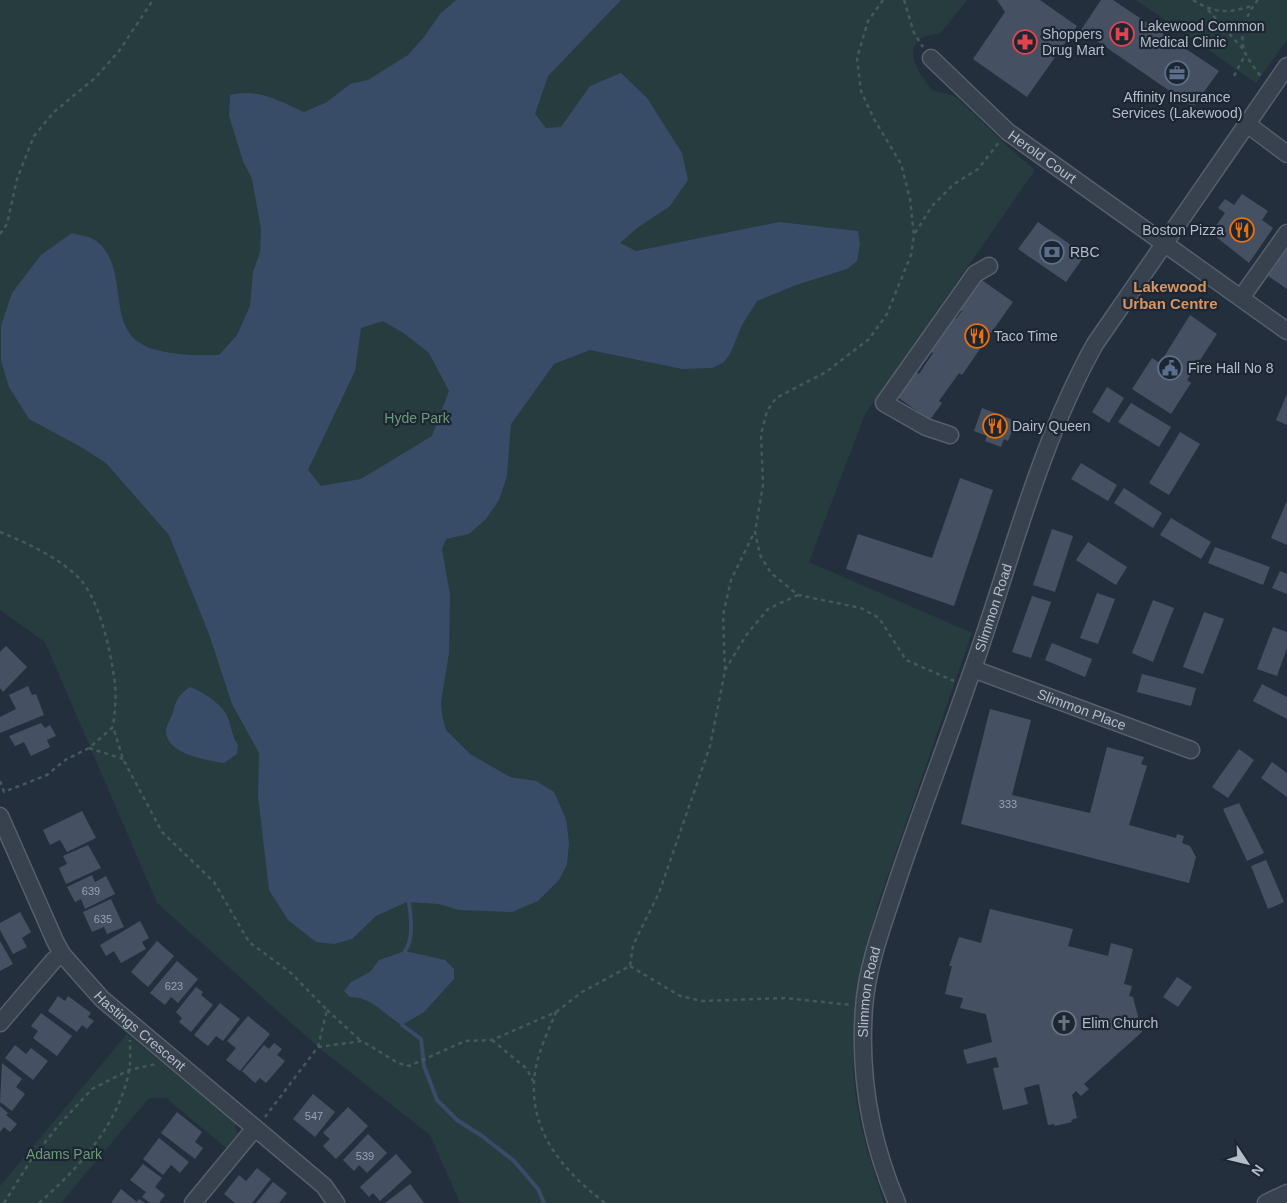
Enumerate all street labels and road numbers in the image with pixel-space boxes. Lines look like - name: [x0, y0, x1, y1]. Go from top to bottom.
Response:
- street label: Herold Court: [1005, 127, 1079, 186]
- street label: Slimmon Road: [971, 561, 1015, 654]
- street label: Slimmon Place: [1035, 686, 1129, 733]
- street label: Slimmon Road: [855, 945, 884, 1038]
- street label: Hastings Crescent: [91, 988, 189, 1074]

